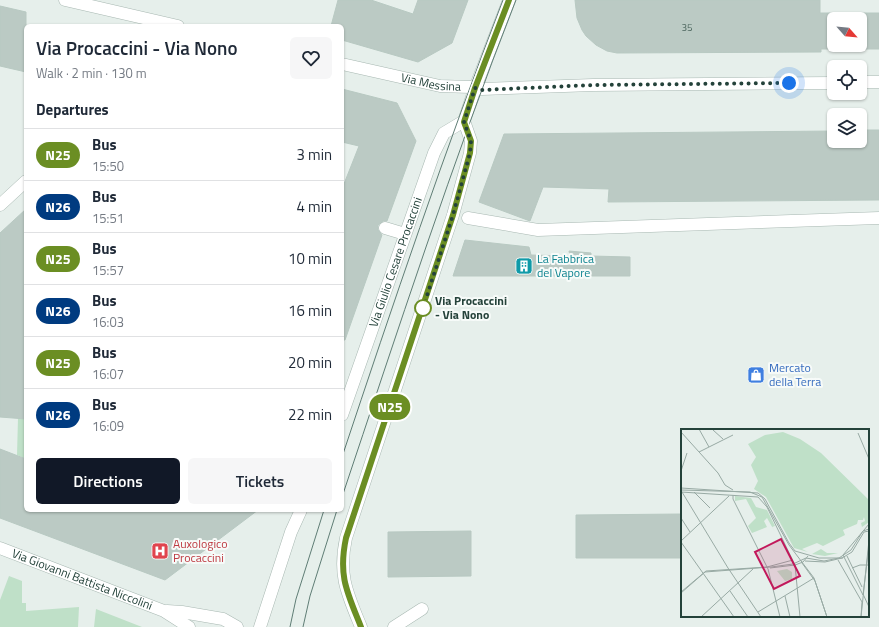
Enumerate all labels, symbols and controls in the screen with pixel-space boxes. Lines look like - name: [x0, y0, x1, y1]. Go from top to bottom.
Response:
- north arrow: [827, 12, 867, 52]
- map controls: [827, 12, 867, 148]
- house number: 35: [681, 20, 693, 35]
- text: Via Procaccini - Via Nono: [36, 33, 238, 62]
- button: heart: [290, 37, 332, 79]
- button: locate: [827, 60, 867, 100]
- text: Walk · 2 min · 130 m: [36, 63, 147, 83]
- street label: Via Messina: [399, 68, 461, 96]
- your location: [779, 73, 799, 93]
- text: Departures: [36, 98, 109, 121]
- button: layers: [827, 108, 867, 148]
- text: Bus: [92, 133, 117, 156]
- text: 3 min: [296, 143, 332, 166]
- text: N25: [45, 144, 71, 165]
- text: 15:50: [92, 156, 124, 176]
- text: Bus: [92, 185, 117, 208]
- street label: Via Giulio Cesare Procaccini: [364, 194, 427, 330]
- text: 4 min: [296, 195, 332, 218]
- text: N26: [45, 196, 71, 217]
- text: 15:51: [92, 208, 124, 228]
- text: Bus: [92, 237, 117, 260]
- text: 10 min: [288, 247, 332, 270]
- text: N25: [45, 248, 71, 269]
- place label: La Fabbrica del Vapore: [537, 249, 594, 282]
- building icon: La Fabbrica del Vapore: [514, 256, 534, 276]
- text: 15:57: [92, 260, 124, 280]
- text: Bus: [92, 289, 117, 312]
- place label: Via Procaccini - Via Nono: [435, 291, 507, 324]
- text: 16 min: [288, 299, 332, 322]
- marker: Via Procaccini - Via Nono: [414, 299, 432, 317]
- text: N26: [45, 300, 71, 321]
- text: 16:03: [92, 312, 124, 332]
- text: Bus: [92, 341, 117, 364]
- text: 20 min: [288, 351, 332, 374]
- text: N25: [45, 352, 71, 373]
- place label: Mercato della Terra: [769, 358, 821, 391]
- text: 16:07: [92, 364, 124, 384]
- shop icon: Mercato della Terra: [746, 365, 766, 385]
- text: Bus: [92, 393, 117, 416]
- line badge: N25: [367, 394, 413, 420]
- text: N25: [377, 396, 403, 417]
- text: 22 min: [288, 403, 332, 426]
- text: N26: [45, 404, 71, 425]
- text: 16:09: [92, 416, 124, 436]
- inset map: [681, 429, 869, 617]
- button: Directions: [36, 458, 180, 504]
- button: Tickets: [188, 458, 332, 504]
- place label: Auxologico Procaccini: [173, 534, 228, 567]
- hospital icon: Auxologico Procaccini: [150, 541, 170, 561]
- street label: Via Giovanni Battista Niccolini: [9, 543, 155, 615]

